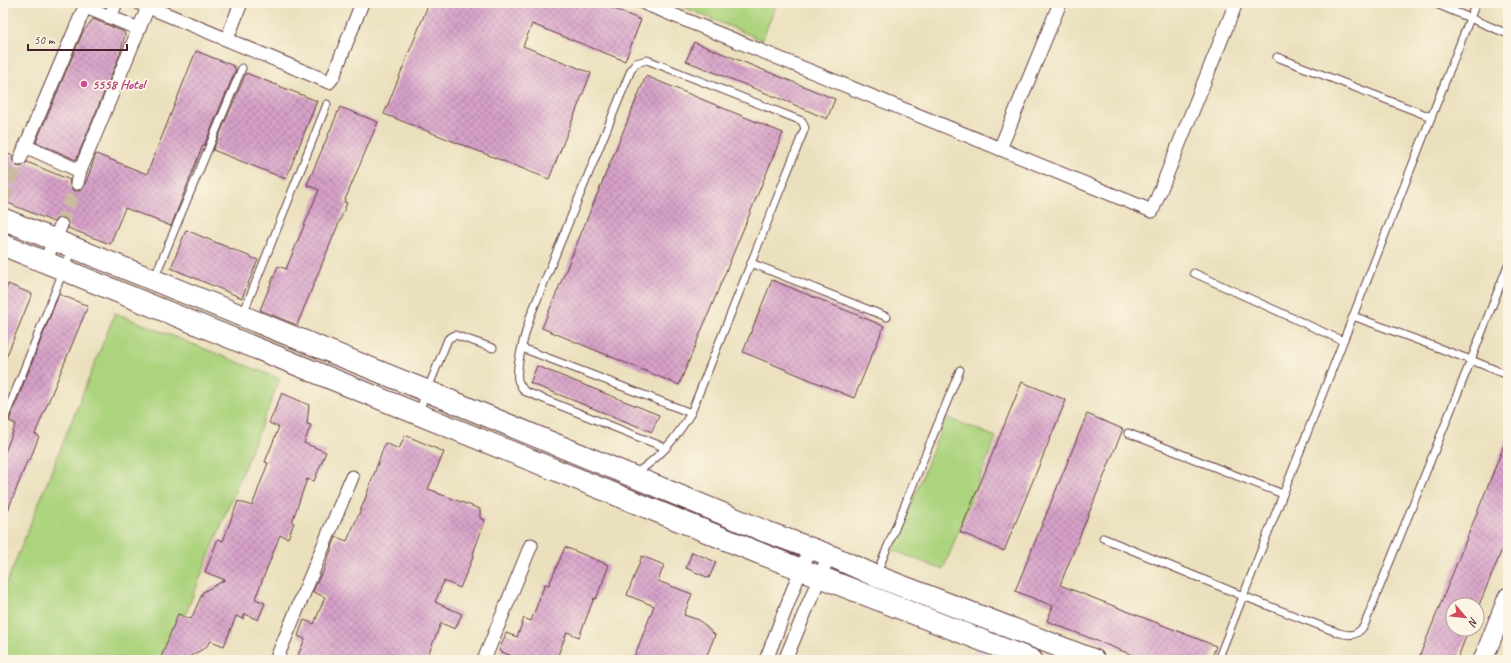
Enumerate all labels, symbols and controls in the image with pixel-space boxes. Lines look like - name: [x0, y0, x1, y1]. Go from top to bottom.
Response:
- scale bar: [28, 26, 127, 52]
- text: 50 m: [34, 32, 56, 48]
- place label: 5558 Hotel: [92, 76, 147, 93]
- marker: 5558 Hotel: [79, 79, 89, 89]
- north arrow: [1445, 597, 1485, 637]
- text: N: [1465, 615, 1482, 630]

